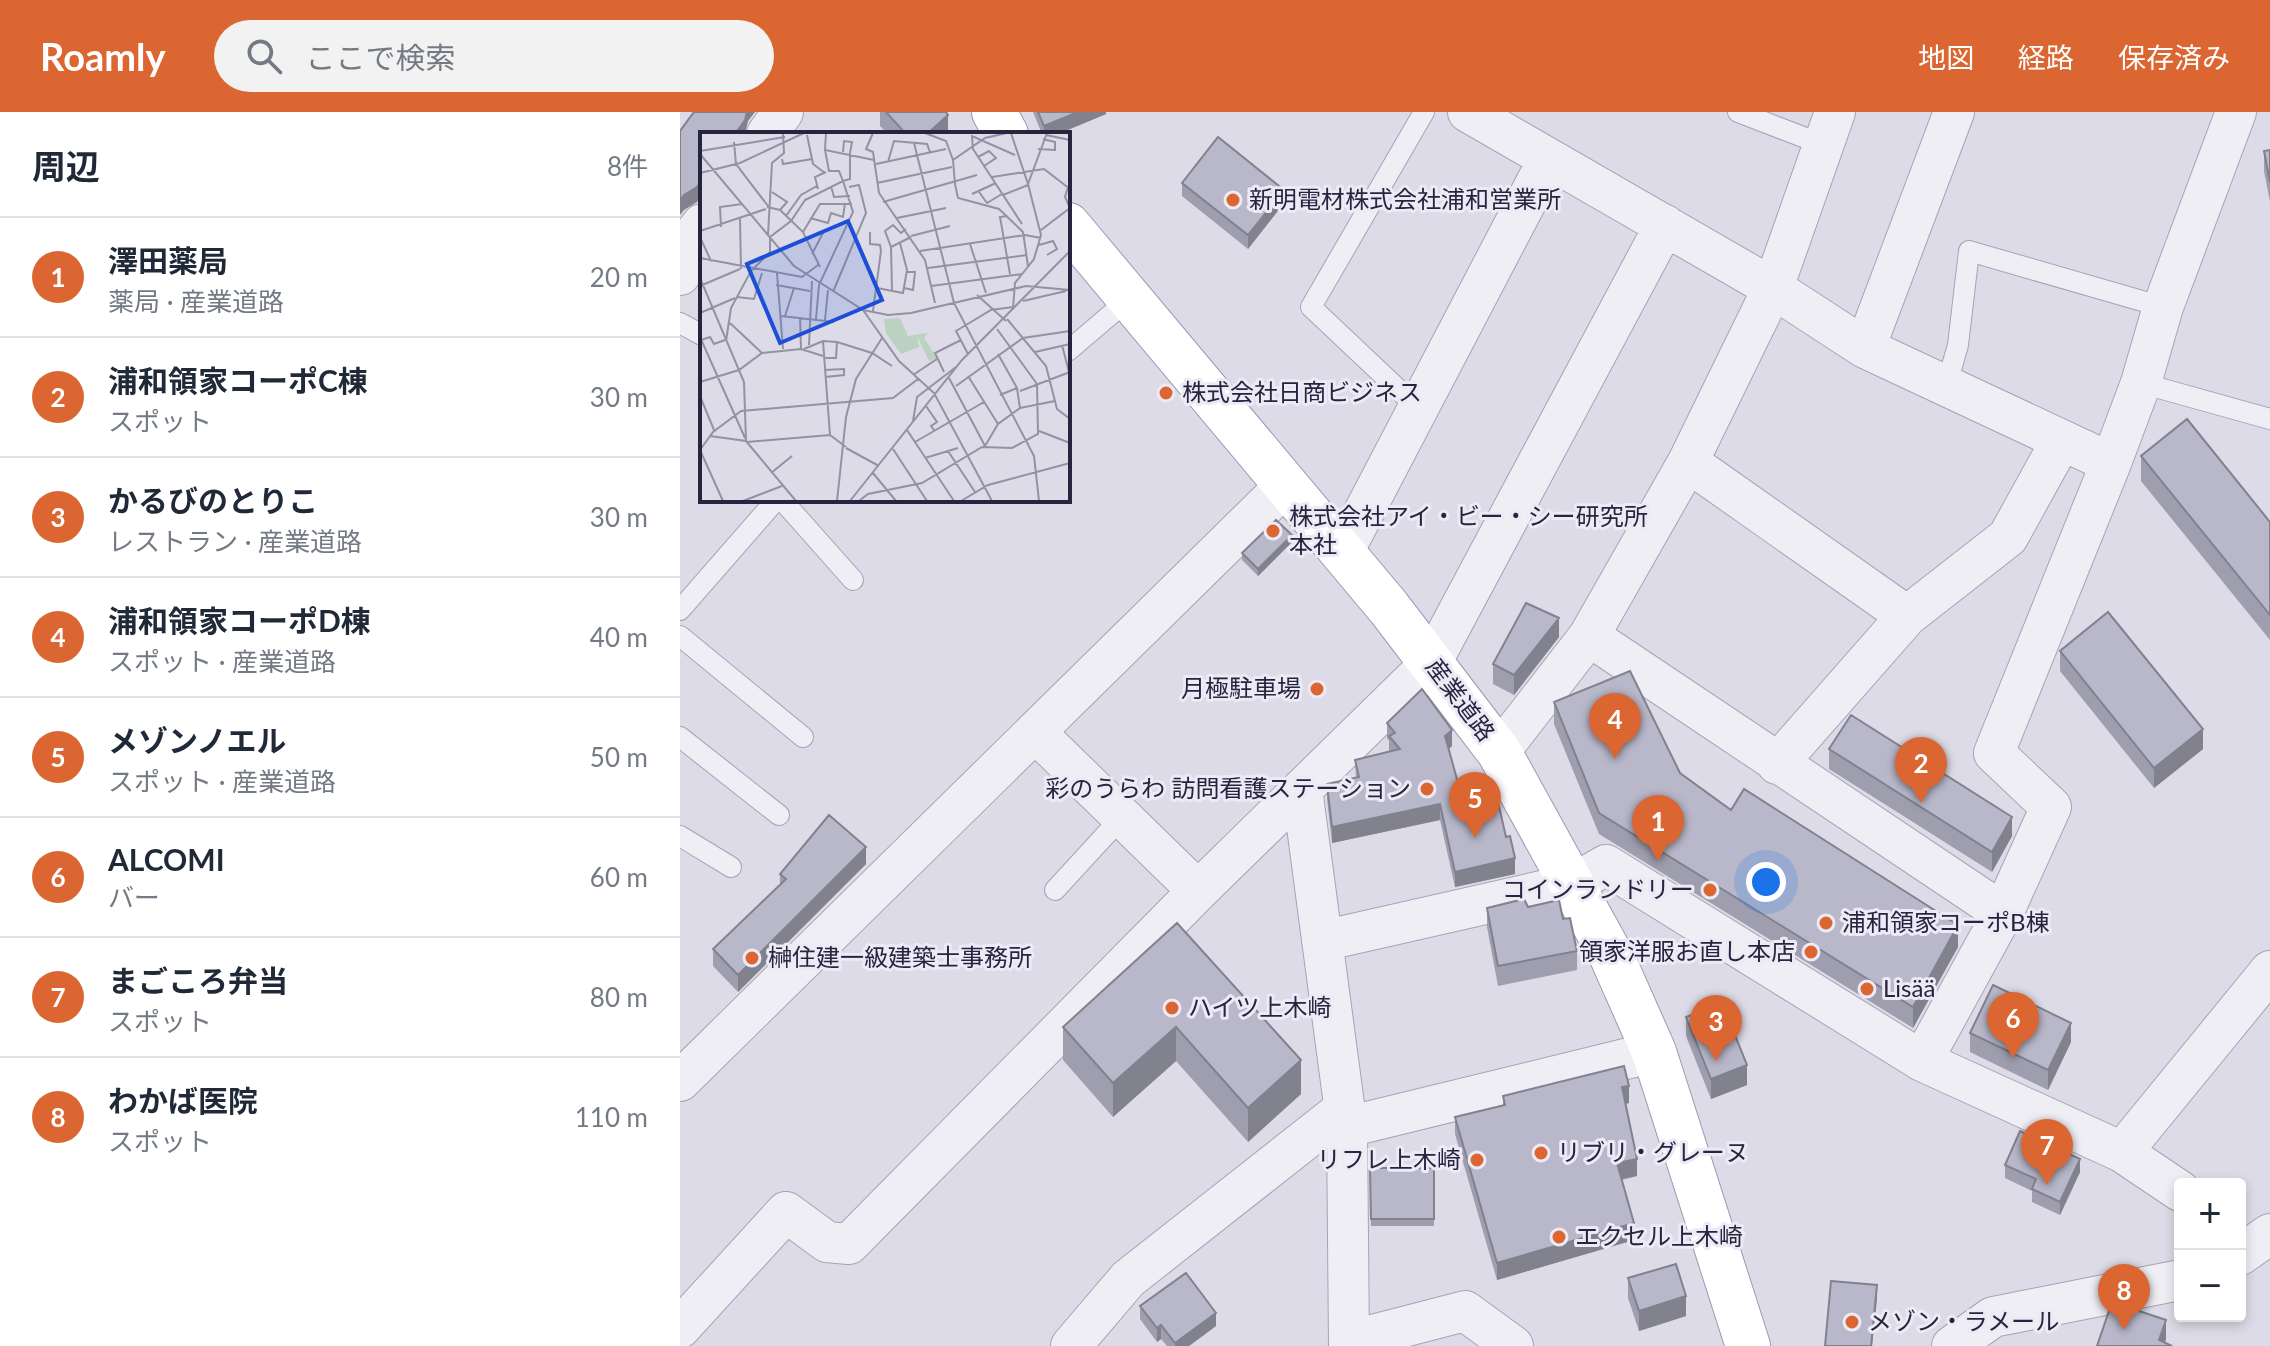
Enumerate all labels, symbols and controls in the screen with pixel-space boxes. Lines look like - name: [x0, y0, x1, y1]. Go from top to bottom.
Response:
- search box: [214, 20, 774, 92]
- text: Roamly: [40, 33, 166, 79]
- icon: search: [242, 34, 286, 78]
- text: ここで検索: [306, 39, 456, 75]
- text: 地図: [1918, 40, 1974, 74]
- text: 経路: [2018, 40, 2074, 74]
- text: 保存済み: [2118, 40, 2230, 74]
- inset map: [700, 132, 1070, 502]
- text: 周辺: [32, 145, 100, 186]
- text: 8件: [607, 150, 648, 182]
- place label: 新明電材株式会社浦和営業所: [1249, 184, 1561, 213]
- marker: 新明電材株式会社浦和営業所: [1224, 191, 1242, 209]
- text: 澤田薬局: [108, 242, 228, 278]
- text: 1: [50, 261, 66, 293]
- text: 20 m: [590, 261, 648, 293]
- text: 薬局 · 産業道路: [108, 285, 284, 317]
- text: 浦和領家コーポC棟: [108, 362, 368, 398]
- place label: 株式会社日商ビジネス: [1182, 377, 1422, 406]
- text: 2: [50, 381, 66, 413]
- text: 30 m: [590, 381, 648, 413]
- marker: 株式会社日商ビジネス: [1157, 384, 1175, 402]
- text: スポット: [108, 405, 212, 437]
- text: かるびのとりこ: [108, 482, 318, 518]
- text: 3: [50, 501, 66, 533]
- text: 30 m: [590, 501, 648, 533]
- place label: 株式会社アイ・ビー・シー研究所 本社: [1289, 501, 1648, 558]
- marker: 株式会社アイ・ビー・シー研究所 本社: [1264, 522, 1282, 540]
- text: レストラン · 産業道路: [108, 525, 362, 557]
- text: 浦和領家コーポD棟: [108, 602, 371, 638]
- text: 4: [50, 621, 66, 653]
- text: 40 m: [590, 621, 648, 653]
- text: スポット · 産業道路: [108, 645, 336, 677]
- street label: 産業道路: [1421, 652, 1502, 746]
- place label: 月極駐車場: [1181, 673, 1301, 702]
- marker: 月極駐車場: [1308, 680, 1326, 698]
- pin: 4: [1589, 693, 1641, 759]
- text: メゾンノエル: [108, 722, 287, 758]
- pin: 2: [1895, 737, 1947, 803]
- text: 5: [50, 741, 66, 773]
- text: 50 m: [590, 741, 648, 773]
- text: スポット · 産業道路: [108, 765, 336, 797]
- pin: 5: [1449, 772, 1501, 838]
- place label: 彩のうらわ 訪問看護ステーション: [1045, 773, 1411, 802]
- marker: 彩のうらわ 訪問看護ステーション: [1418, 780, 1436, 798]
- pin: 1: [1632, 795, 1684, 861]
- text: ALCOMI: [108, 841, 225, 877]
- text: 6: [50, 861, 66, 893]
- text: 60 m: [590, 861, 648, 893]
- your location: [1746, 862, 1786, 902]
- place label: コインランドリー: [1502, 874, 1694, 903]
- text: バー: [108, 881, 160, 913]
- marker: コインランドリー: [1701, 881, 1719, 899]
- place label: 浦和領家コーポB棟: [1842, 907, 2050, 936]
- marker: 浦和領家コーポB棟: [1817, 914, 1835, 932]
- place label: 領家洋服お直し本店: [1579, 936, 1795, 965]
- place label: 榊住建一級建築士事務所: [768, 942, 1032, 971]
- marker: 領家洋服お直し本店: [1802, 943, 1820, 961]
- marker: 榊住建一級建築士事務所: [743, 949, 761, 967]
- text: まごころ弁当: [108, 962, 288, 998]
- place label: Lisää: [1883, 973, 1935, 1002]
- marker: Lisää: [1858, 980, 1876, 998]
- text: 7: [50, 981, 66, 1013]
- text: 80 m: [590, 981, 648, 1013]
- place label: ハイツ上木崎: [1188, 992, 1332, 1021]
- pin: 6: [1987, 992, 2039, 1058]
- pin: 3: [1690, 995, 1742, 1061]
- marker: ハイツ上木崎: [1163, 999, 1181, 1017]
- text: スポット: [108, 1005, 212, 1037]
- text: わかば医院: [108, 1082, 258, 1118]
- text: 8: [50, 1101, 66, 1133]
- text: 110 m: [575, 1101, 648, 1133]
- pin: 7: [2021, 1119, 2073, 1185]
- text: スポット: [108, 1125, 212, 1157]
- place label: リブリ・グレーヌ: [1557, 1137, 1749, 1166]
- place label: リフレ上木崎: [1317, 1144, 1461, 1173]
- marker: リブリ・グレーヌ: [1532, 1144, 1550, 1162]
- marker: リフレ上木崎: [1468, 1151, 1486, 1169]
- map controls: [2174, 1178, 2246, 1322]
- button: +: [2174, 1178, 2246, 1250]
- place label: エクセル上木崎: [1575, 1221, 1743, 1250]
- marker: エクセル上木崎: [1550, 1228, 1568, 1246]
- button: −: [2174, 1250, 2246, 1322]
- pin: 8: [2098, 1264, 2150, 1330]
- place label: メゾン・ラメール: [1868, 1306, 2059, 1335]
- marker: メゾン・ラメール: [1843, 1313, 1861, 1331]

